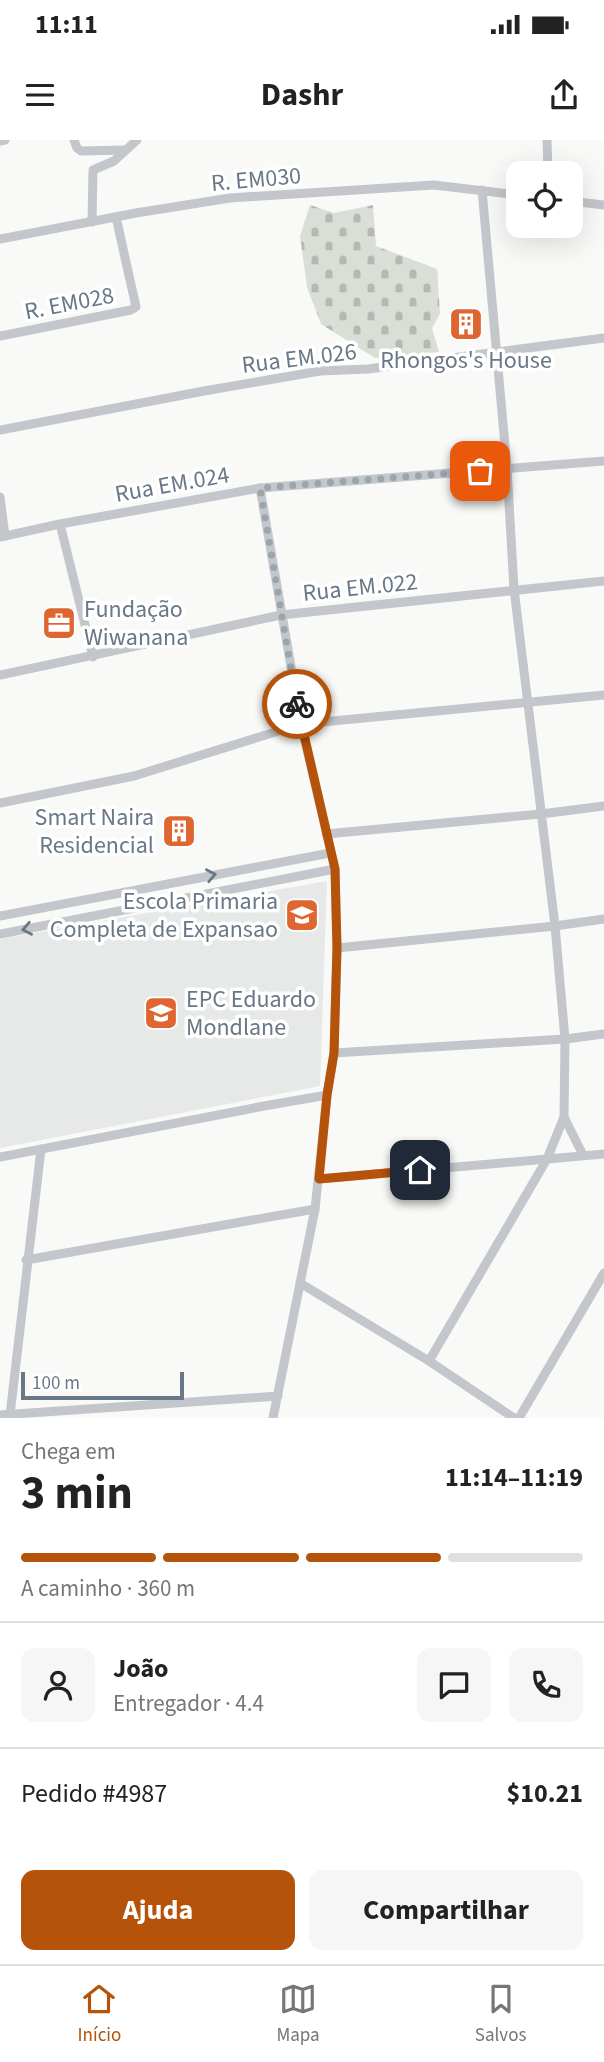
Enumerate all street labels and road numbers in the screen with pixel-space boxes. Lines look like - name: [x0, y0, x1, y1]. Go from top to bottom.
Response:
- street label: R. EM030: [210, 158, 303, 201]
- street label: R. EM028: [21, 278, 117, 329]
- street label: Rua EM.026: [240, 334, 358, 383]
- street label: Rua EM.024: [112, 457, 232, 512]
- street label: Rua EM.022: [301, 564, 419, 611]

